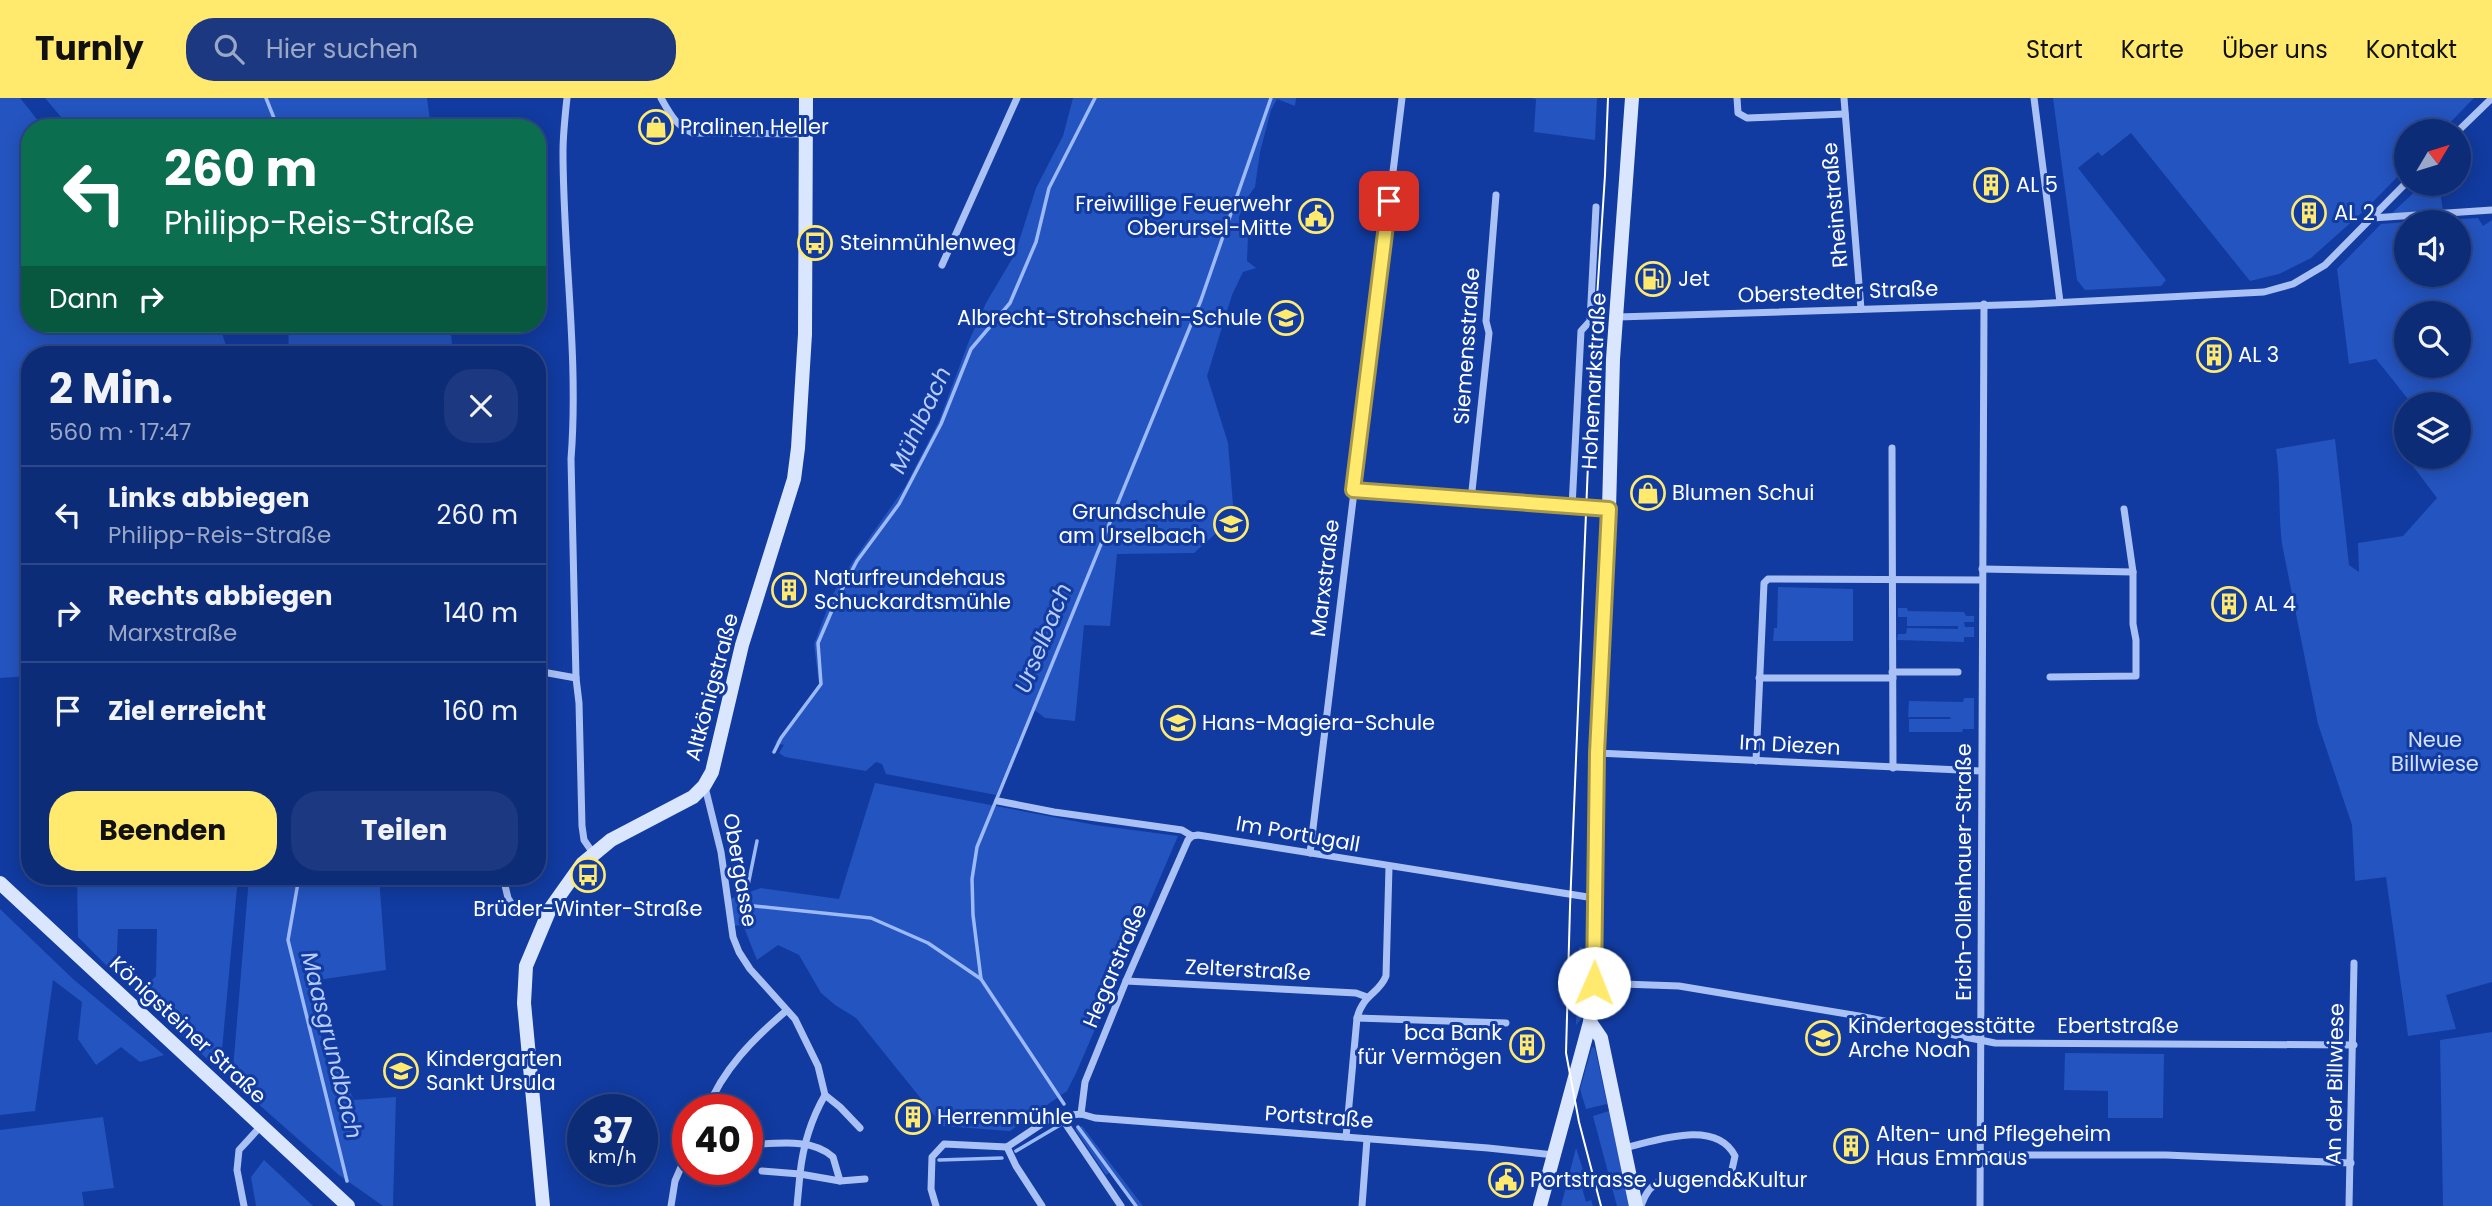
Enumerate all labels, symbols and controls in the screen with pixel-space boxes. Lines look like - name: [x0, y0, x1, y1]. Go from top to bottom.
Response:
- search box: [186, 18, 676, 81]
- text: Turnly: [35, 25, 144, 72]
- icon: search: [210, 30, 248, 68]
- text: Hier suchen: [266, 31, 418, 67]
- text: Start: [2026, 33, 2083, 66]
- text: Karte: [2121, 33, 2184, 66]
- text: Über uns: [2222, 33, 2328, 66]
- text: Kontakt: [2366, 33, 2457, 66]
- shop icon: Pralinen Heller: [637, 108, 675, 146]
- place label: Pralinen Heller: [680, 112, 829, 141]
- north arrow: [2394, 119, 2471, 196]
- map controls: [2394, 119, 2471, 469]
- text: 260 m: [164, 135, 317, 203]
- street label: Rheinstraße: [1815, 141, 1854, 269]
- icon: left: [49, 147, 140, 238]
- building icon: AL 5: [1972, 166, 2010, 204]
- place label: AL 5: [2016, 170, 2058, 199]
- pin: [1359, 171, 1419, 231]
- icon: arrive: [1370, 182, 1408, 220]
- place label: Freiwillige Feuerwehr Oberursel-Mitte: [1075, 189, 1292, 242]
- building icon: AL 2: [2290, 194, 2328, 232]
- public building icon: Freiwillige Feuerwehr Oberursel-Mitte: [1297, 197, 1335, 235]
- place label: AL 2: [2334, 198, 2375, 227]
- text: Philipp-Reis-Straße: [164, 200, 475, 245]
- button: sound: [2394, 210, 2471, 287]
- bus stop icon: Steinmühlenweg: [796, 224, 834, 262]
- place label: Steinmühlenweg: [840, 228, 1016, 257]
- fuel station icon: Jet: [1634, 260, 1672, 298]
- place label: Jet: [1678, 264, 1710, 293]
- street label: Siemensstraße: [1447, 266, 1486, 426]
- street label: Oberstedter Straße: [1737, 274, 1939, 309]
- icon: right: [132, 280, 170, 318]
- text: Dann: [49, 281, 118, 317]
- street label: Hohemarkstraße: [1574, 292, 1613, 470]
- school or university icon: Albrecht-Strohschein-Schule: [1267, 299, 1305, 337]
- button: search: [2394, 301, 2471, 378]
- place label: Albrecht-Strohschein-Schule: [957, 303, 1262, 332]
- building icon: AL 3: [2195, 336, 2233, 374]
- place label: AL 3: [2238, 340, 2279, 369]
- text: 2 Min.: [49, 359, 173, 418]
- water label: Mühlbach: [881, 361, 959, 479]
- button: close: [444, 369, 518, 443]
- button: layers: [2394, 392, 2471, 469]
- text: 560 m · 17:47: [49, 416, 191, 448]
- shop icon: Blumen Schui: [1629, 474, 1667, 512]
- place label: Blumen Schui: [1672, 478, 1814, 507]
- text: Links abbiegen: [108, 480, 310, 516]
- icon: left: [49, 496, 87, 534]
- text: 260 m: [436, 497, 518, 533]
- place label: Grundschule am Urselbach: [1059, 497, 1206, 550]
- school or university icon: Grundschule am Urselbach: [1212, 505, 1250, 543]
- street label: Marxstraße: [1303, 518, 1346, 638]
- text: Philipp-Reis-Straße: [108, 519, 331, 551]
- place label: Naturfreundehaus Schuckardtsmühle: [814, 563, 1011, 616]
- building icon: Naturfreundehaus Schuckardtsmühle: [770, 571, 808, 609]
- text: Rechts abbiegen: [108, 578, 333, 614]
- water label: Urselbach: [1006, 578, 1080, 698]
- building icon: AL 4: [2210, 585, 2248, 623]
- place label: AL 4: [2254, 589, 2296, 618]
- icon: right: [49, 594, 87, 632]
- text: 140 m: [443, 595, 518, 631]
- street label: Altkönigstraße: [678, 610, 745, 764]
- text: Marxstraße: [108, 617, 237, 649]
- icon: arrive: [49, 692, 87, 730]
- text: Ziel erreicht: [108, 693, 266, 729]
- text: 160 m: [443, 693, 518, 729]
- school or university icon: Hans-Magiera-Schule: [1159, 704, 1197, 742]
- place label: Hans-Magiera-Schule: [1202, 708, 1435, 737]
- park label: Neue Billwiese: [2391, 725, 2479, 778]
- street label: Im Diezen: [1739, 727, 1841, 762]
- street label: Erich-Ollenhauer-Straße: [1949, 743, 1978, 1001]
- button: Beenden: [49, 791, 277, 871]
- button: Teilen: [291, 791, 518, 871]
- street label: Im Portugall: [1234, 808, 1362, 859]
- street label: Obergasse: [716, 811, 765, 929]
- bus stop icon: Brüder-Winter-Straße: [569, 856, 607, 894]
- place label: Brüder-Winter-Straße: [473, 894, 703, 923]
- street label: Hegarstraße: [1075, 900, 1154, 1032]
- position arrow: [1557, 946, 1631, 1020]
- water label: Maasgrundbach: [293, 948, 371, 1142]
- street label: Königsteiner Straße: [104, 949, 273, 1110]
- street label: Zelterstraße: [1184, 952, 1312, 987]
- street label: An der Billwiese: [2319, 1003, 2350, 1165]
- place label: Kindertagesstätte Arche Noah: [1848, 1011, 2035, 1064]
- street label: Ebertstraße: [2057, 1011, 2179, 1040]
- place label: bca Bank für Vermögen: [1357, 1018, 1502, 1071]
- school or university icon: Kindertagesstätte Arche Noah: [1804, 1019, 1842, 1057]
- building icon: bca Bank für Vermögen: [1508, 1026, 1546, 1064]
- place label: Kindergarten Sankt Ursula: [426, 1044, 563, 1097]
- school or university icon: Kindergarten Sankt Ursula: [382, 1052, 420, 1090]
- speed limit sign: 40: [672, 1094, 763, 1185]
- building icon: Herrenmühle: [894, 1098, 932, 1136]
- street label: Portstraße: [1264, 1098, 1374, 1135]
- place label: Herrenmühle: [937, 1102, 1073, 1131]
- text: 37: [593, 1106, 632, 1155]
- place label: Alten- und Pflegeheim Haus Emmaus: [1876, 1119, 2111, 1172]
- building icon: Alten- und Pflegeheim Haus Emmaus: [1832, 1127, 1870, 1165]
- text: km/h: [589, 1144, 636, 1169]
- public building icon: Portstrasse Jugend&Kultur: [1487, 1161, 1525, 1199]
- place label: Portstrasse Jugend&Kultur: [1530, 1165, 1807, 1194]

